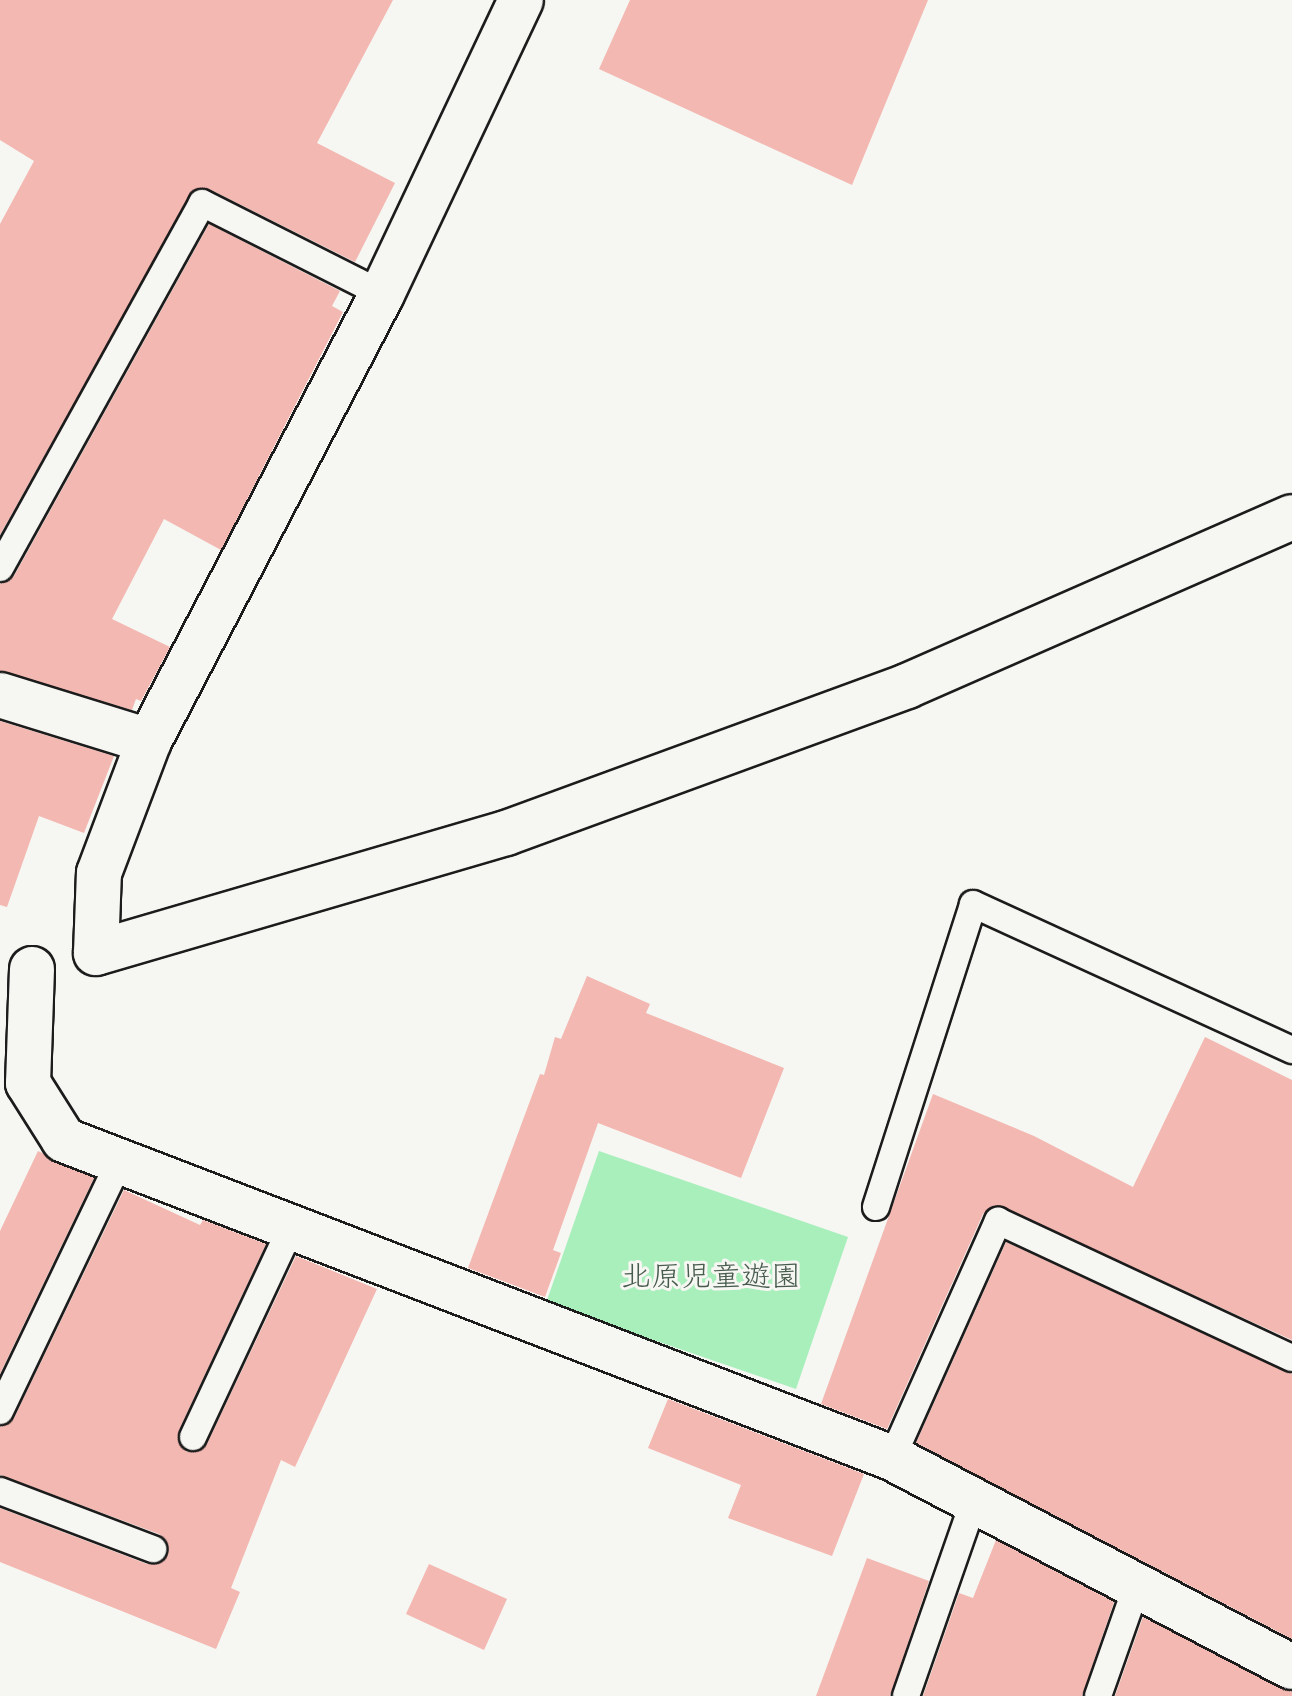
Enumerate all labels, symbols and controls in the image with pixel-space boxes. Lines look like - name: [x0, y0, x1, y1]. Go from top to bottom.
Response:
- park label: 北原児童遊園: [621, 1257, 801, 1293]

